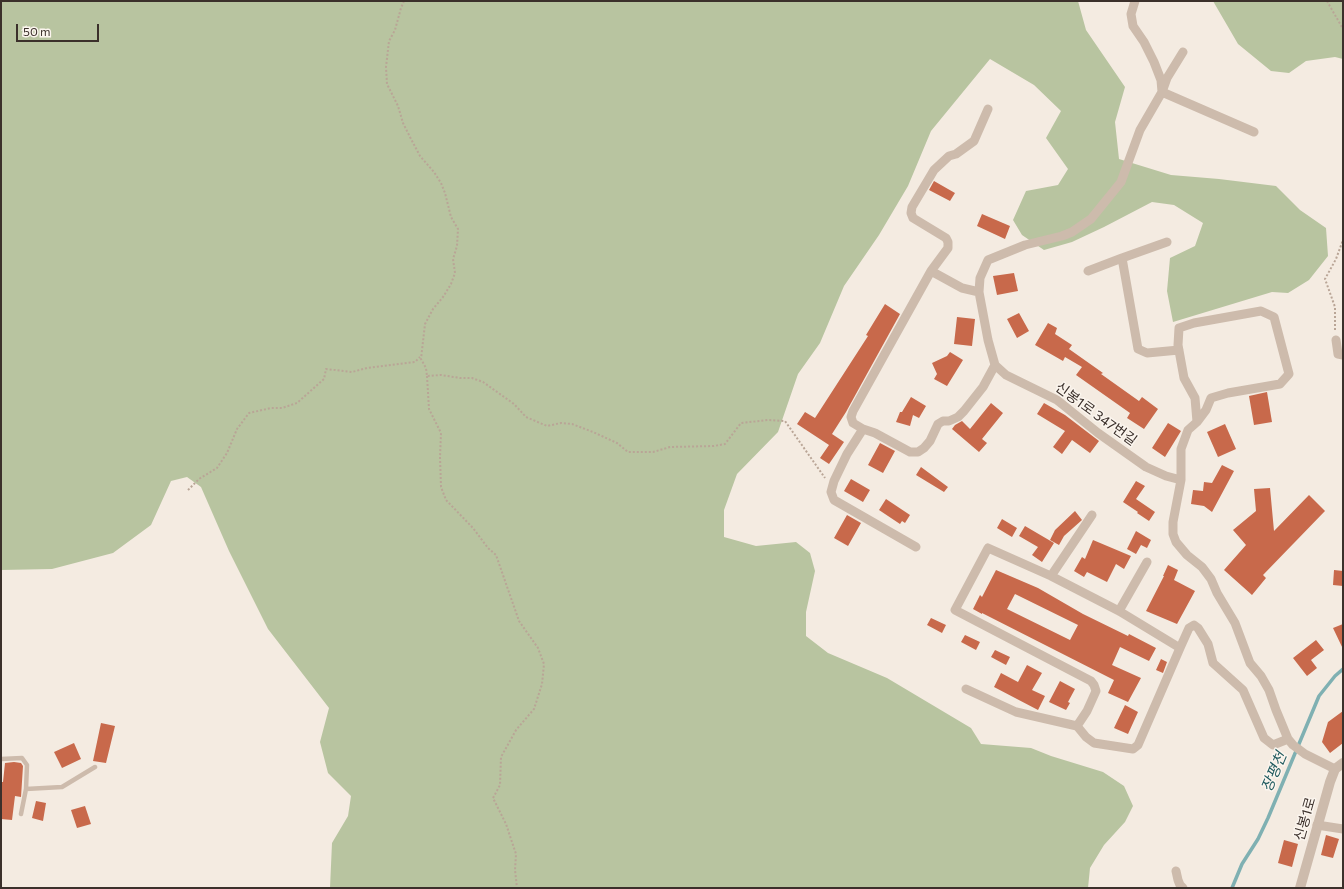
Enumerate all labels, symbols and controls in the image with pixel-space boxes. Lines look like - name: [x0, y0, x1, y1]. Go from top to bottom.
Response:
- scale bar: [18, 16, 101, 42]
- text: 50 m: [23, 24, 51, 38]
- street label: 신봉1로 347번길: [1052, 379, 1140, 449]
- water label: 장평천: [1258, 749, 1290, 795]
- street label: 신봉1로: [1291, 795, 1319, 843]

